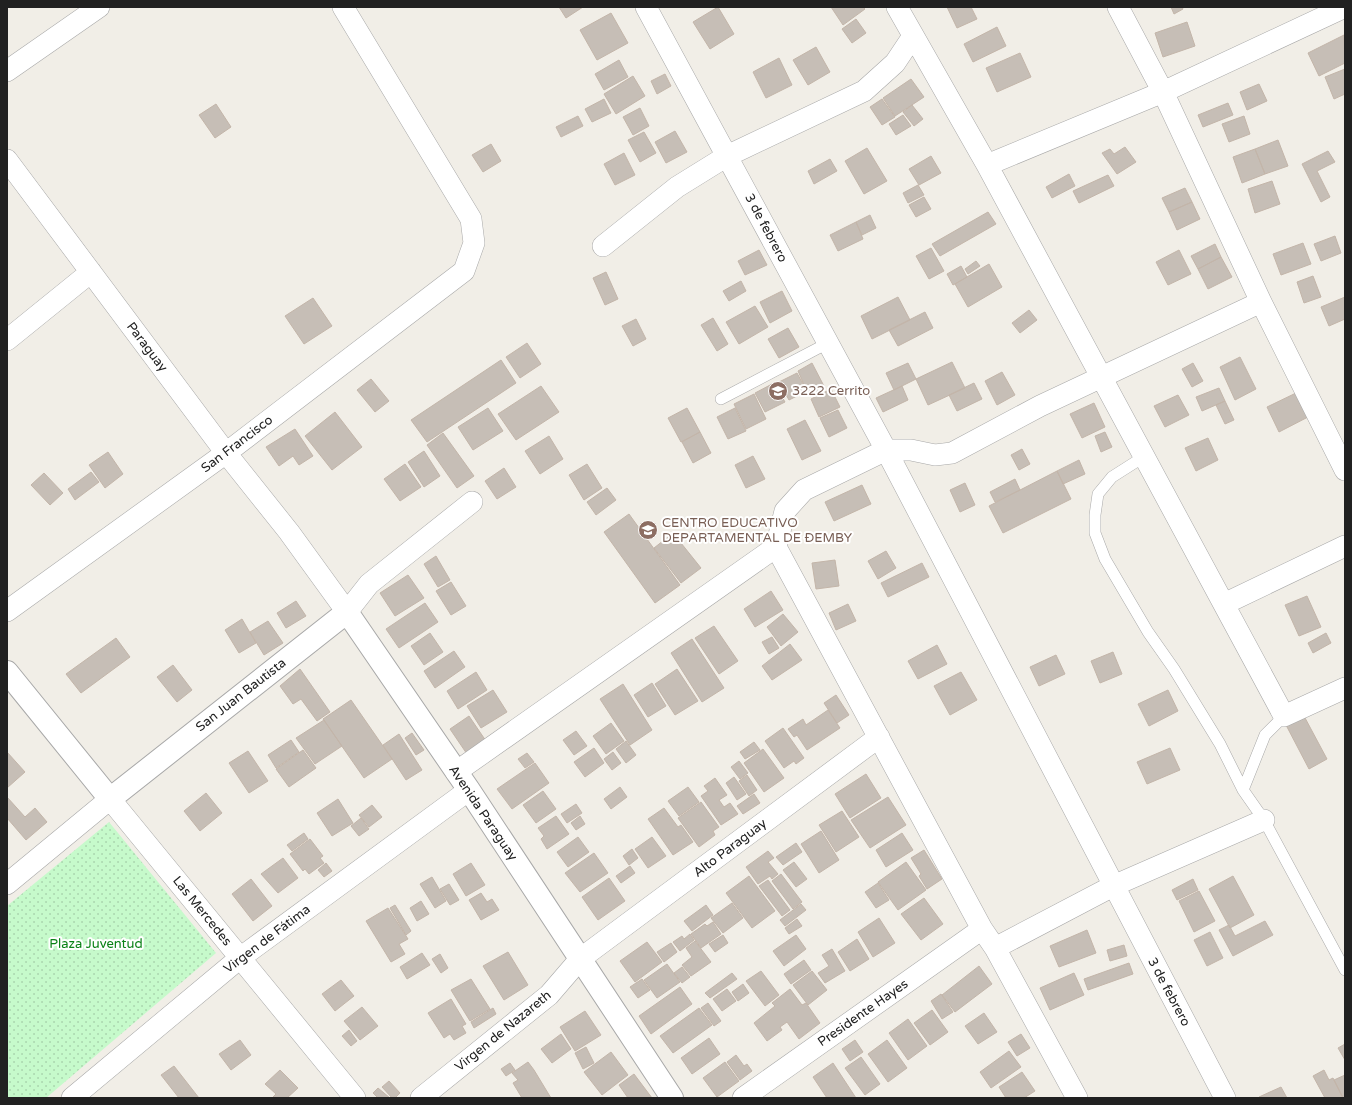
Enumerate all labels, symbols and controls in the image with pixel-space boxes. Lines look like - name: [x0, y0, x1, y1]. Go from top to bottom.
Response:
- street label: 3 de febrero: [741, 191, 791, 265]
- street label: Paraguay: [123, 319, 171, 375]
- school or university icon: 3222 Cerrito: [767, 380, 789, 402]
- place label: 3222 Cerrito: [792, 383, 870, 399]
- street label: San Francisco: [198, 412, 276, 476]
- place label: CENTRO EDUCATIVO DEPARTAMENTAL DE ÐEMBY: [662, 515, 852, 546]
- school or university icon: CENTRO EDUCATIVO DEPARTAMENTAL DE ÐEMBY: [637, 519, 659, 541]
- street label: San Juan Bautista: [193, 655, 289, 735]
- street label: Avenida Paraguay: [445, 762, 521, 864]
- street label: Alto Paraguay: [690, 815, 770, 881]
- street label: Las Mercedes: [169, 873, 235, 949]
- street label: Virgen de Fátima: [221, 901, 313, 977]
- park label: Plaza Juventud: [49, 936, 143, 952]
- street label: 3 de febrero: [1144, 955, 1194, 1029]
- street label: Presidente Hayes: [815, 976, 911, 1050]
- street label: Virgen de Nazareth: [452, 987, 554, 1075]

